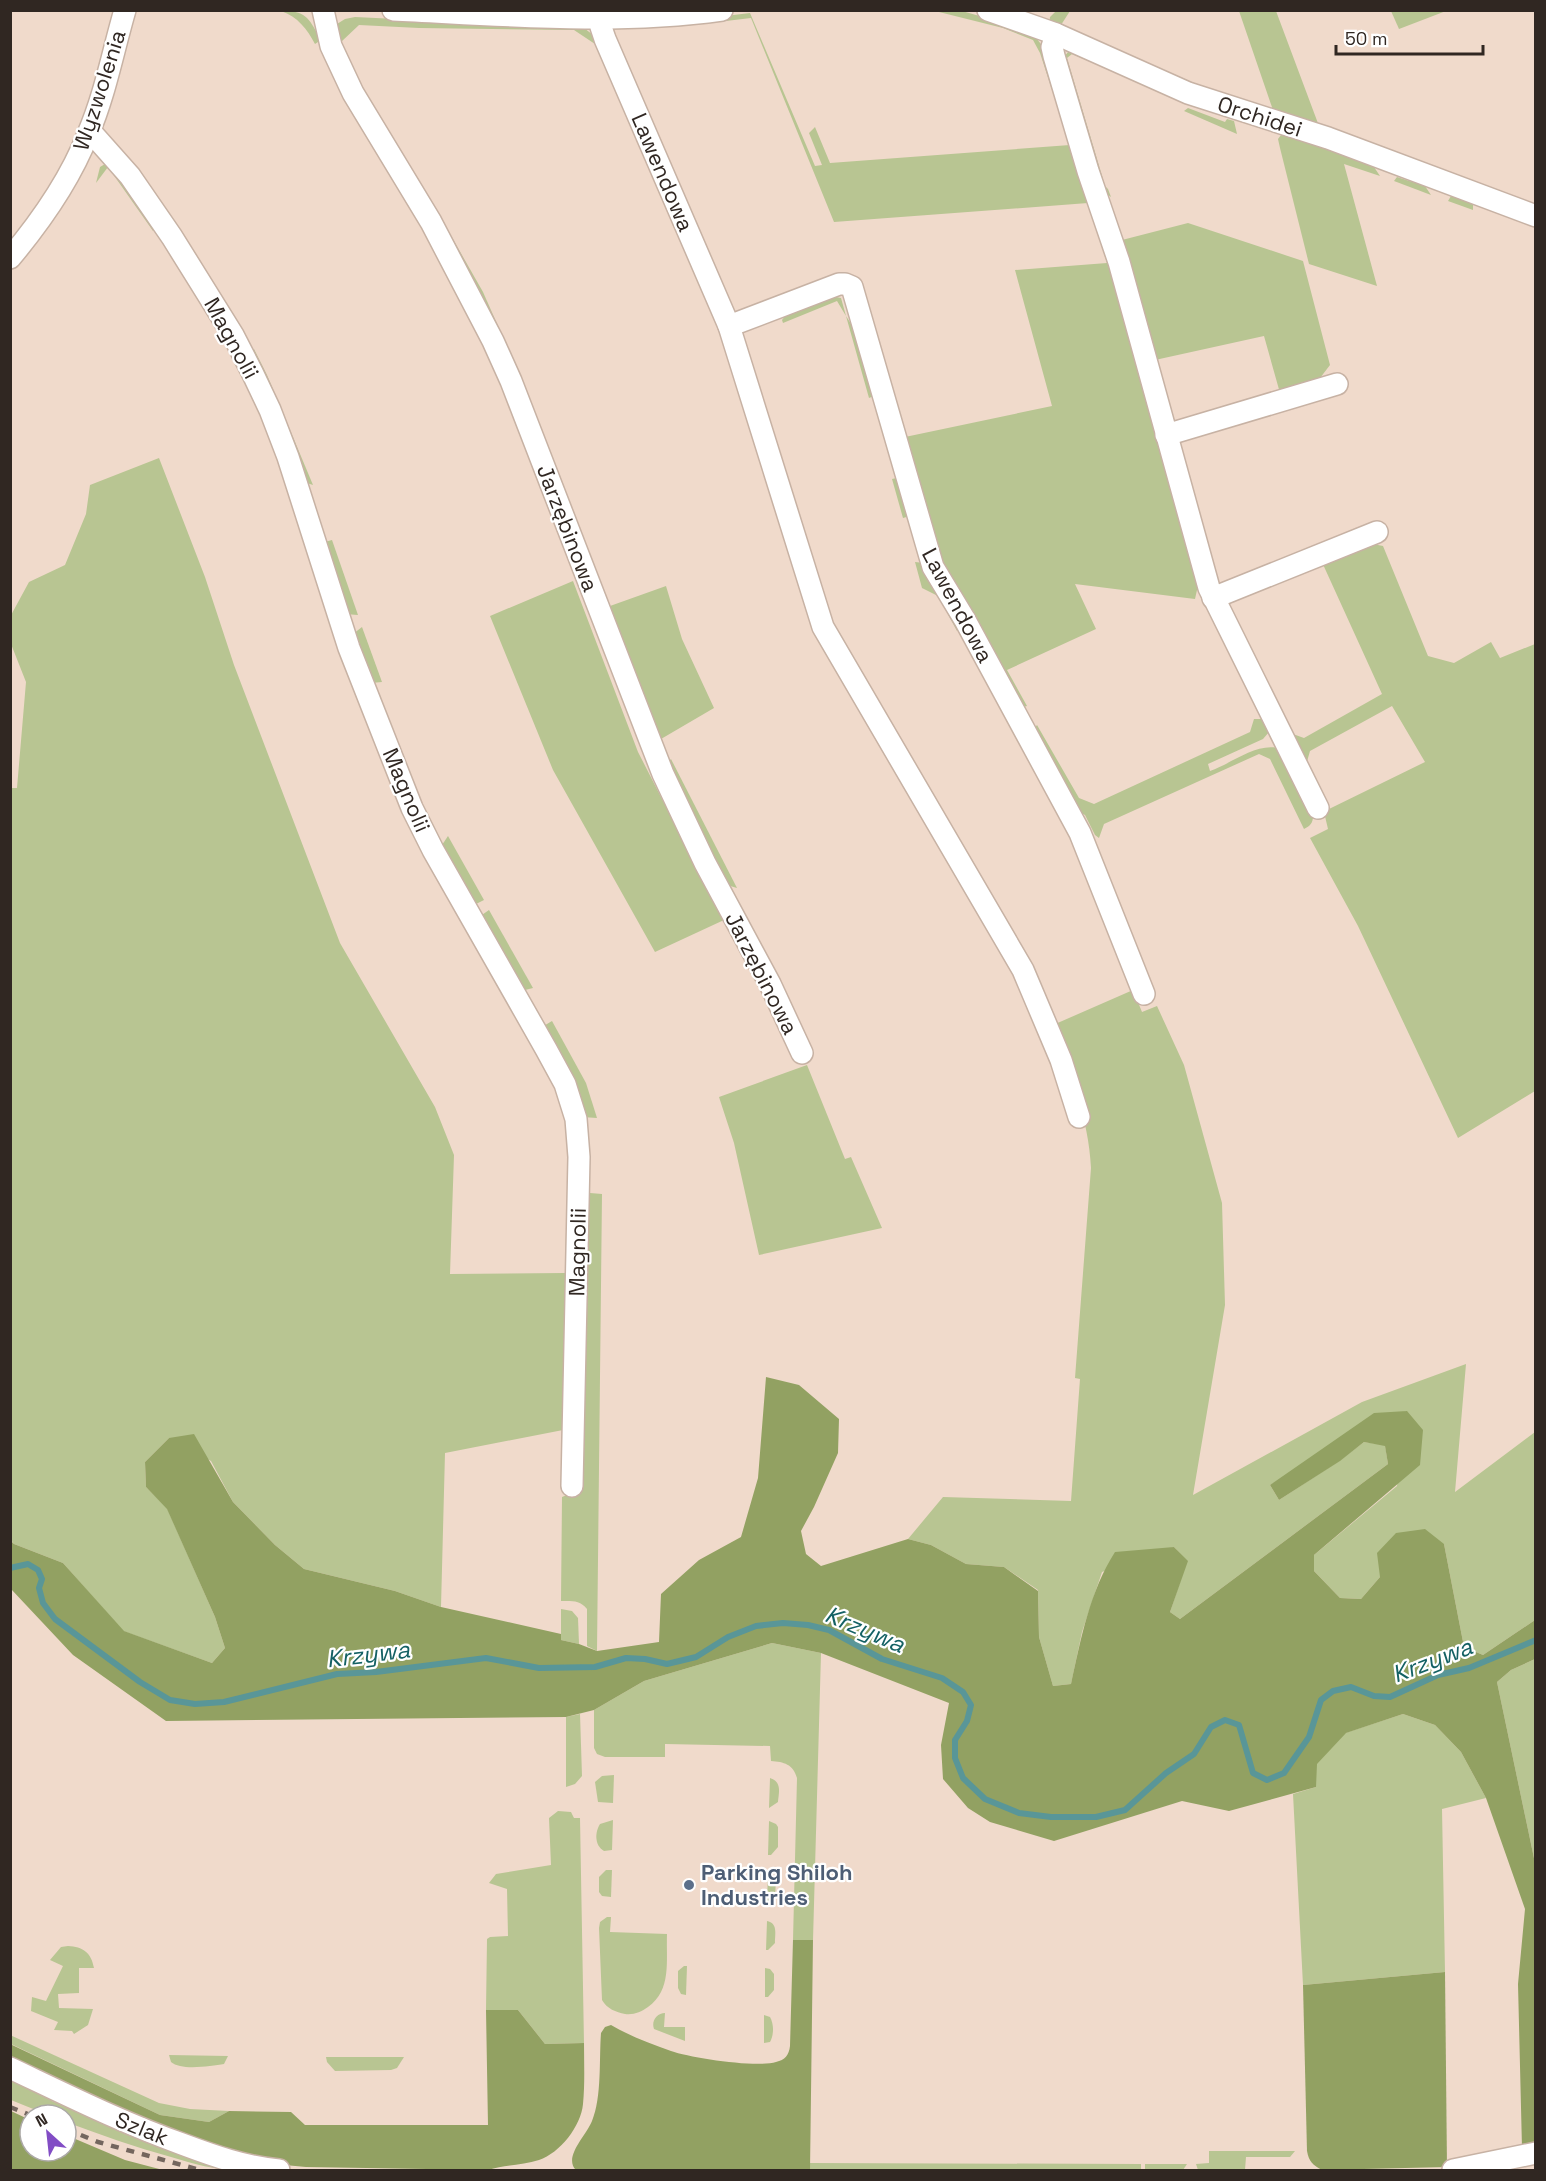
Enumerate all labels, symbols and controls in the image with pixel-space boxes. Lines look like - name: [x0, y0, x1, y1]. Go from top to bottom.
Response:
- scale bar: [1336, 18, 1483, 56]
- street label: Wyzwolenia: [66, 26, 132, 154]
- text: 50 m: [1345, 27, 1387, 50]
- street label: Orchidei: [1214, 89, 1306, 143]
- street label: Lawendowa: [625, 109, 701, 236]
- street label: Magnolii: [198, 292, 266, 384]
- street label: Jarzębinowa: [531, 460, 605, 596]
- street label: Lawendowa: [916, 543, 1000, 668]
- street label: Magnolii: [377, 744, 437, 836]
- street label: Jarzębinowa: [719, 907, 805, 1039]
- street label: Magnolii: [562, 1207, 592, 1297]
- water label: Krzywa: [820, 1598, 910, 1660]
- water label: Krzywa: [1387, 1630, 1477, 1689]
- water label: Krzywa: [325, 1633, 412, 1674]
- place label: Parking Shiloh Industries: [701, 1858, 853, 1911]
- marker: Parking Shiloh Industries: [682, 1878, 696, 1892]
- north arrow: [18, 2103, 78, 2163]
- street label: Szlak: [111, 2105, 173, 2151]
- text: N: [32, 2108, 51, 2132]

